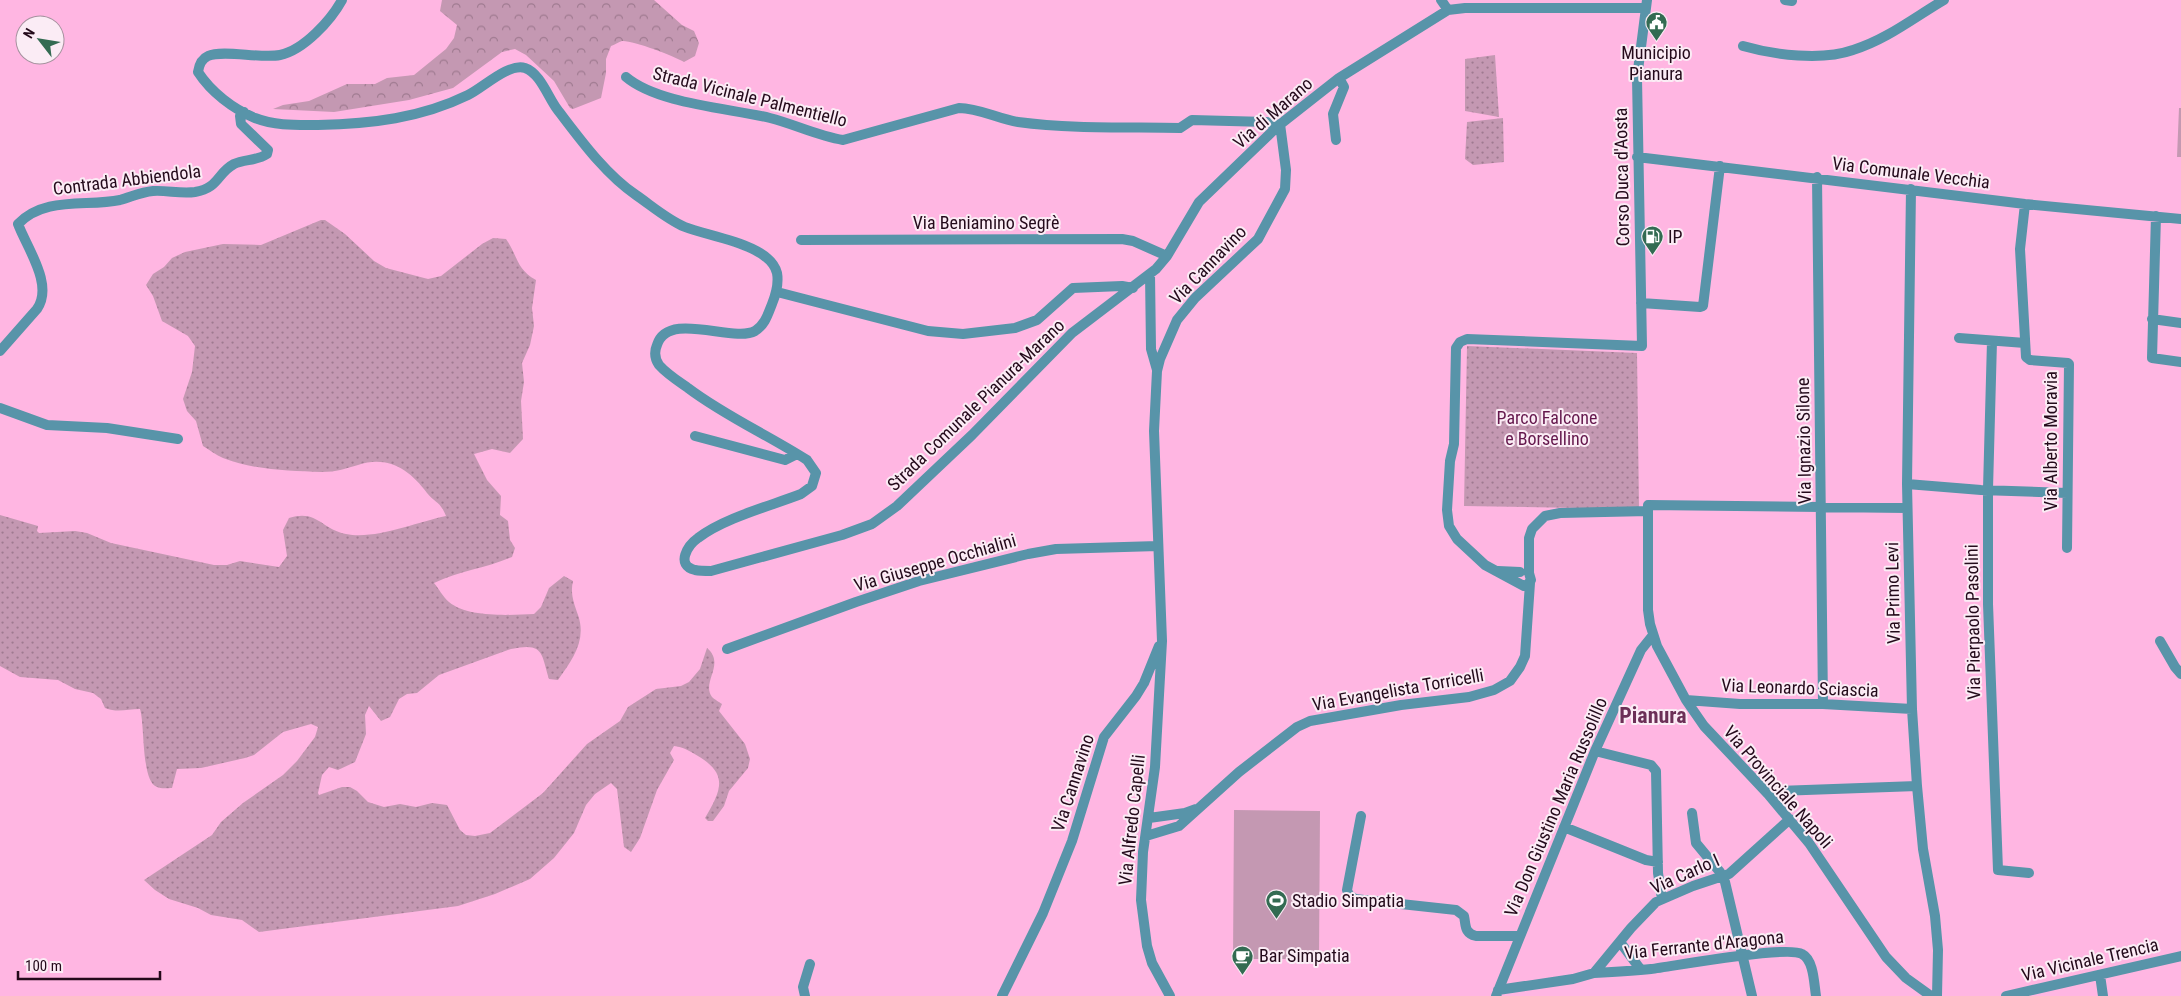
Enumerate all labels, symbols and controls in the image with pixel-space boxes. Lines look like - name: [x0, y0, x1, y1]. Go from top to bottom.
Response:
- public building icon: Municipio Pianura: [1644, 11, 1668, 42]
- north arrow: [15, 15, 65, 65]
- text: N: [20, 26, 38, 41]
- place label: Municipio Pianura: [1621, 42, 1691, 84]
- street label: Strada Vicinale Palmentiello: [651, 62, 849, 131]
- street label: Via di Marano: [1229, 73, 1317, 153]
- street label: Corso Duca d'Aosta: [1610, 108, 1633, 247]
- street label: Via Comunale Vecchia: [1831, 152, 1991, 193]
- street label: Contrada Abbiendola: [52, 160, 202, 199]
- street label: Via Beniamino Segrè: [913, 212, 1059, 233]
- street label: Via Cannavino: [1165, 221, 1250, 308]
- fuel station icon: IP: [1640, 225, 1664, 256]
- place label: IP: [1668, 226, 1683, 247]
- street label: Strada Comunale Pianura-Marano: [883, 315, 1068, 495]
- street label: Via Alberto Moravia: [2040, 371, 2061, 511]
- street label: Via Ignazio Silone: [1792, 377, 1815, 505]
- park label: Parco Falcone e Borsellino: [1497, 407, 1597, 449]
- street label: Via Giuseppe Occhialini: [851, 529, 1018, 596]
- street label: Via Primo Levi: [1881, 542, 1904, 644]
- street label: Via Pierpaolo Pasolini: [1961, 544, 1984, 700]
- street label: Via Evangelista Torricelli: [1310, 664, 1485, 715]
- street label: Via Leonardo Sciascia: [1721, 674, 1879, 701]
- street label: Via Don Giustino Maria Russolillo: [1500, 694, 1611, 920]
- district label: Pianura: [1619, 703, 1687, 728]
- street label: Via Provinciale Napoli: [1719, 721, 1837, 852]
- street label: Via Cannavino: [1047, 731, 1098, 834]
- street label: Via Alfredo Capelli: [1114, 753, 1149, 886]
- street label: Via Carlo I: [1647, 849, 1722, 898]
- sports icon: Stadio Simpatia: [1264, 889, 1288, 920]
- place label: Stadio Simpatia: [1292, 890, 1404, 911]
- street label: Via Ferrante d'Aragona: [1623, 926, 1785, 963]
- street label: Via Vicinale Trencia: [2020, 934, 2160, 985]
- cafe icon: Bar Simpatia: [1231, 944, 1255, 975]
- place label: Bar Simpatia: [1259, 945, 1350, 966]
- scale bar: [18, 948, 160, 980]
- text: 100 m: [25, 957, 62, 975]

